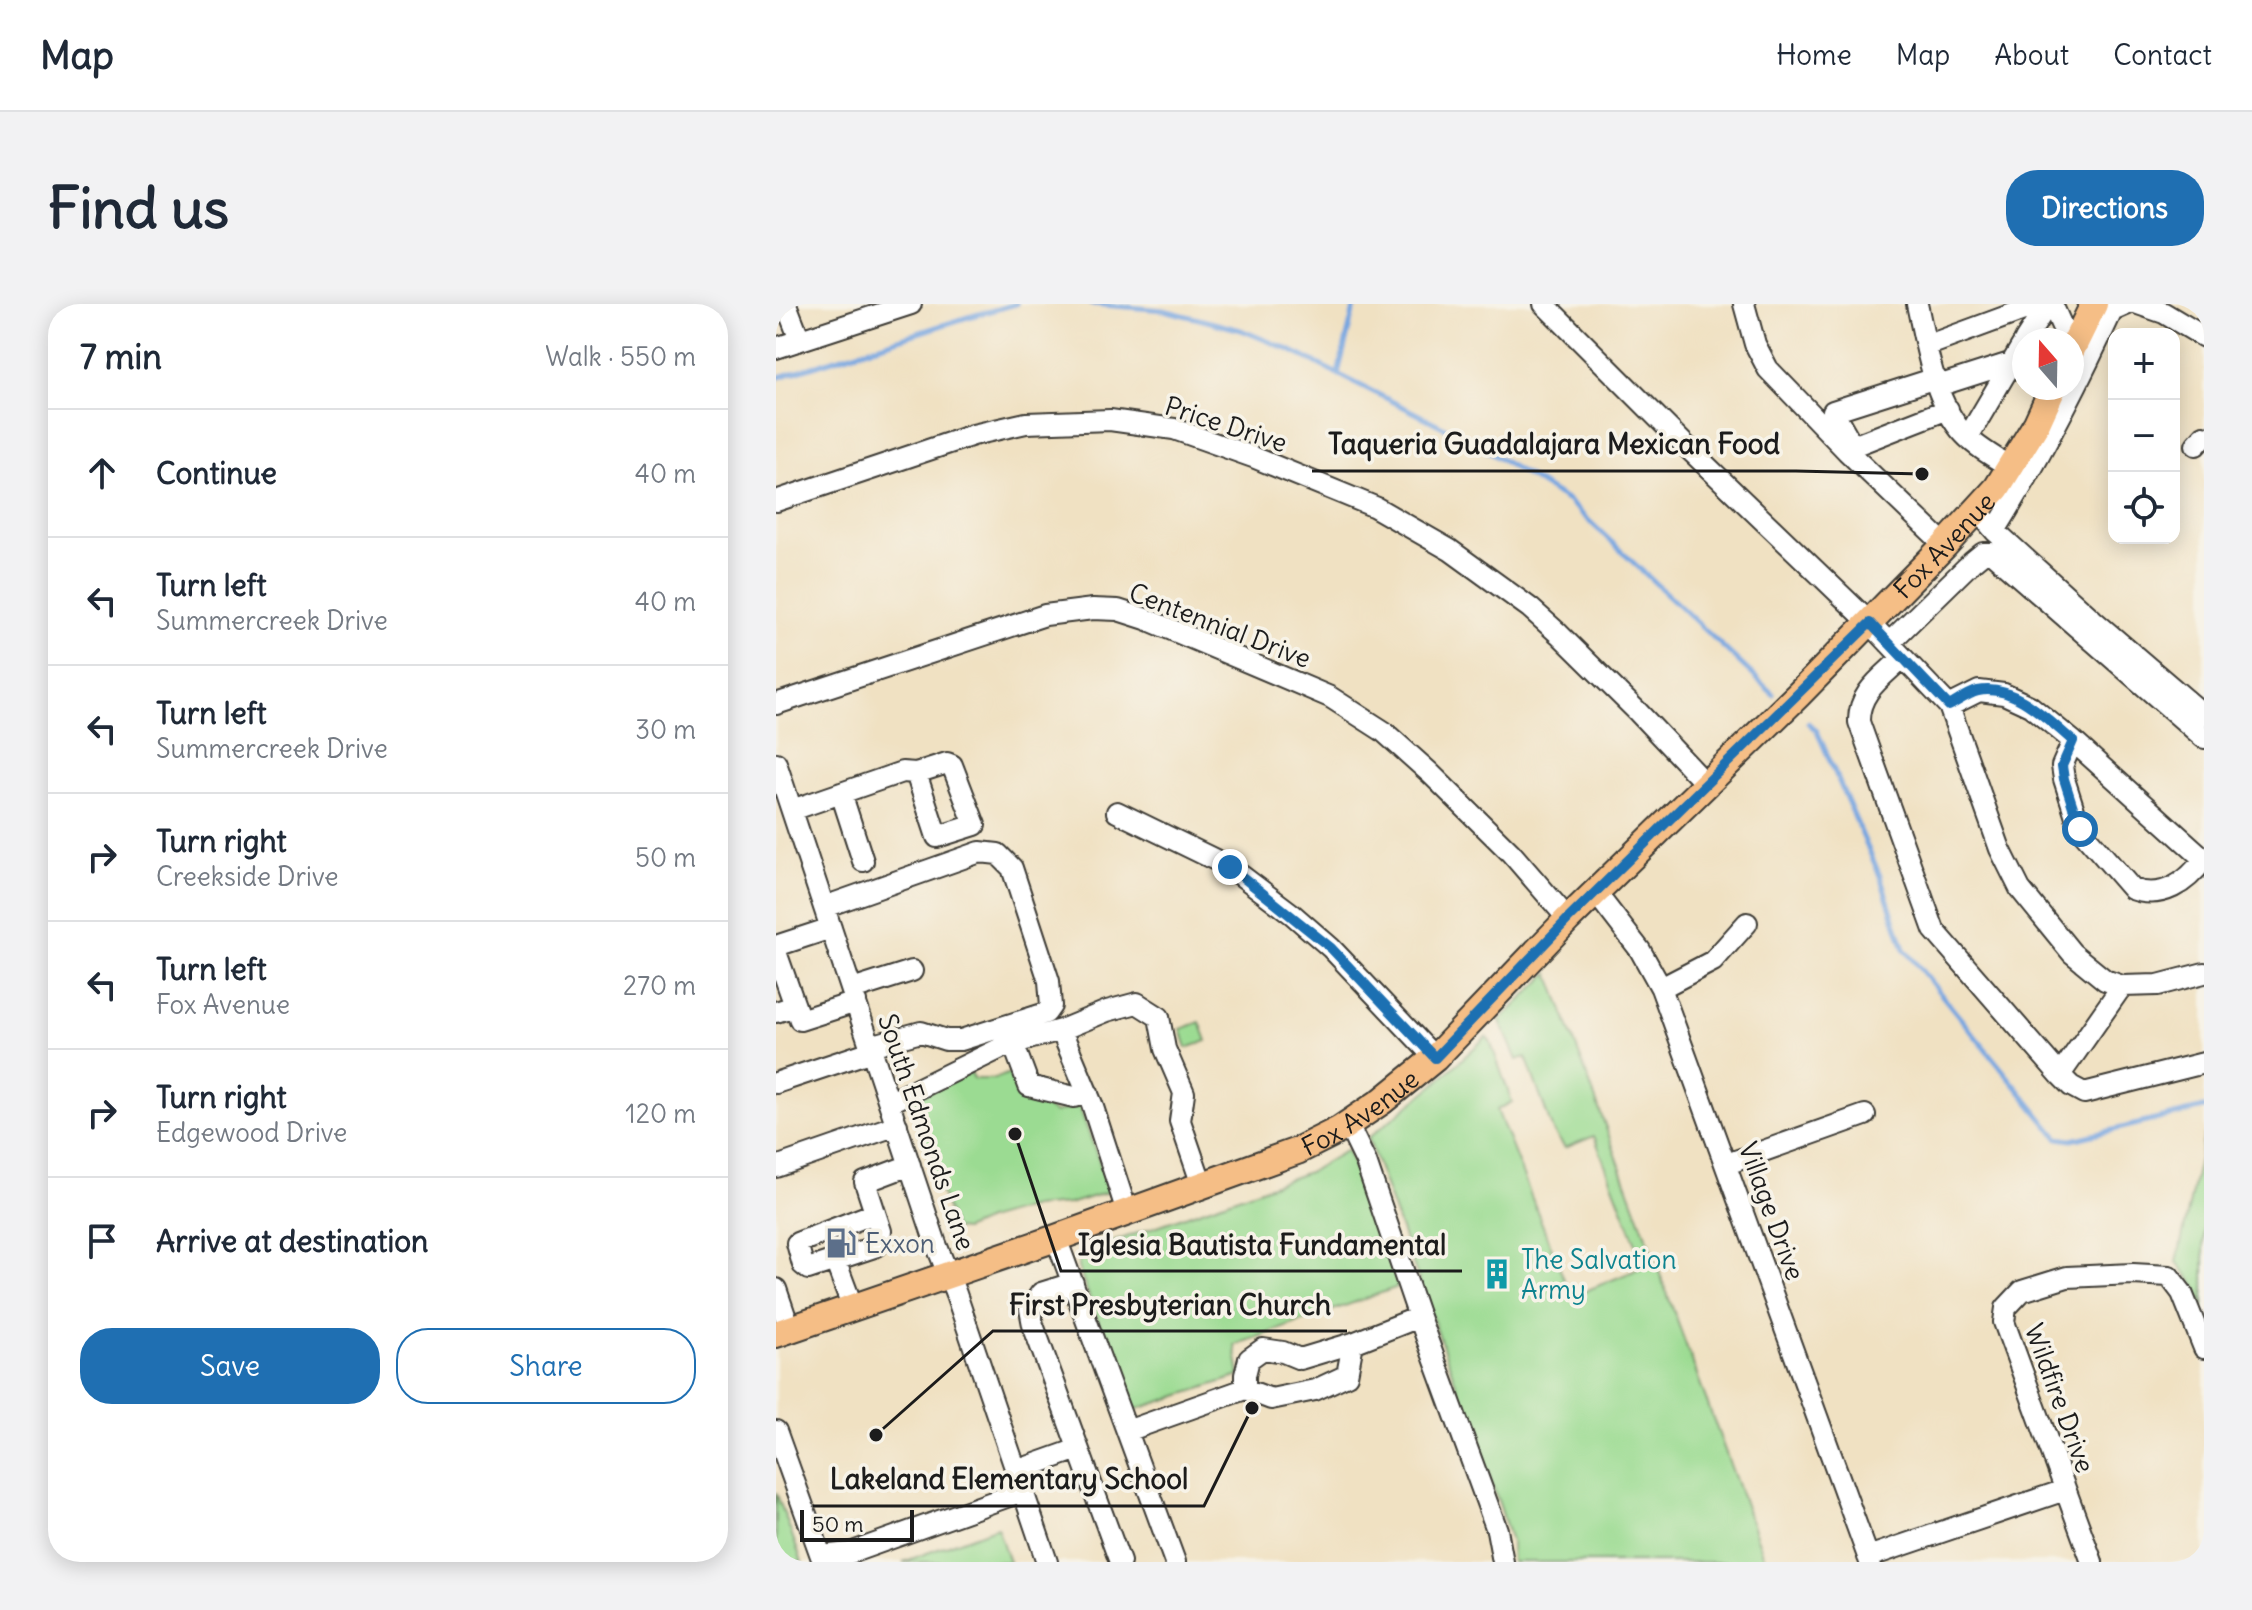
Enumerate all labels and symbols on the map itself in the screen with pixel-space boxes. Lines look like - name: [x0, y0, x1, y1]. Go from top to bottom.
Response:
- north arrow: [2012, 328, 2084, 400]
- street label: Price Drive: [1161, 389, 1291, 459]
- callout: Taqueria Guadalajara Mexican Food: [1312, 419, 1796, 471]
- text: Taqueria Guadalajara Mexican Food: [1328, 426, 1781, 462]
- street label: Fox Avenue: [1886, 485, 2002, 605]
- street label: Centennial Drive: [1124, 575, 1316, 675]
- route start: [2062, 811, 2098, 847]
- route end: [1212, 849, 1248, 885]
- street label: South Edmonds Lane: [871, 1009, 983, 1255]
- street label: Fox Avenue: [1296, 1062, 1425, 1163]
- street label: Village Drive: [1732, 1137, 1812, 1285]
- callout: Iglesia Bautista Fundamental: [1061, 1219, 1462, 1271]
- fuel station icon: Exxon: [824, 1226, 858, 1260]
- place label: Exxon: [865, 1227, 935, 1260]
- text: Iglesia Bautista Fundamental: [1078, 1227, 1446, 1263]
- place label: The Salvation Army: [1521, 1243, 1677, 1306]
- building icon: The Salvation Army: [1480, 1257, 1514, 1291]
- callout: First Presbyterian Church: [993, 1279, 1347, 1331]
- text: First Presbyterian Church: [1009, 1287, 1331, 1323]
- street label: Wildfire Drive: [2018, 1319, 2102, 1477]
- callout: Lakeland Elementary School: [813, 1454, 1204, 1506]
- text: Lakeland Elementary School: [830, 1461, 1188, 1497]
- scale bar: [800, 1506, 914, 1542]

